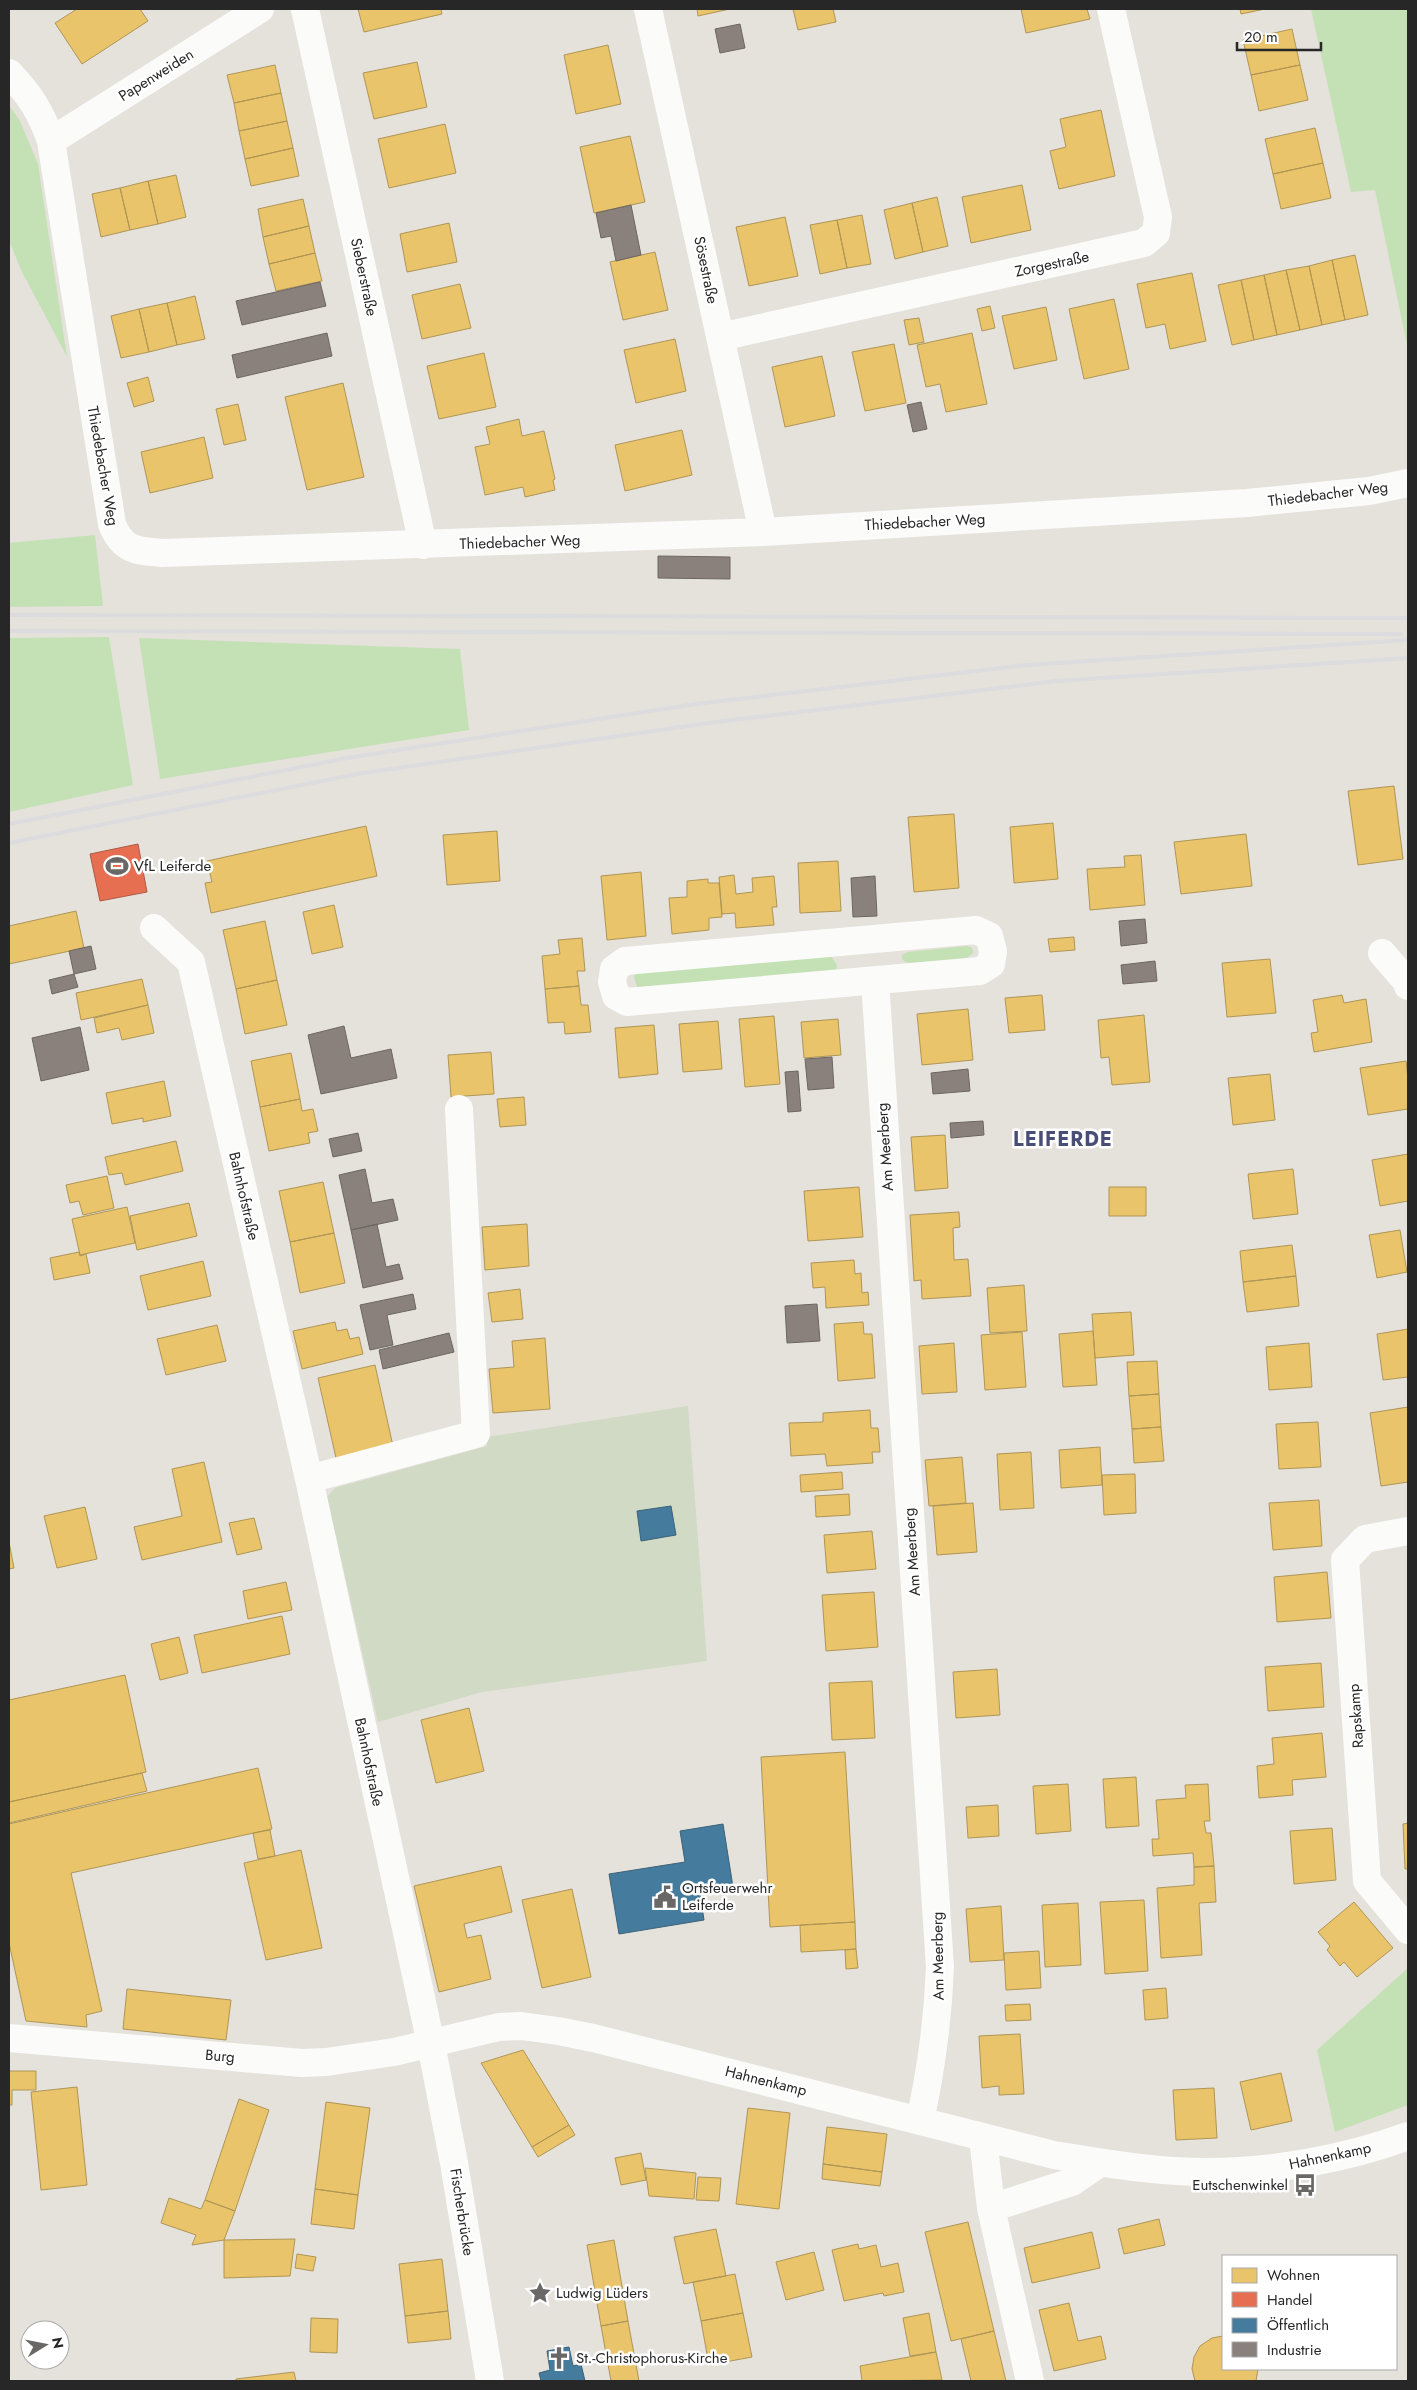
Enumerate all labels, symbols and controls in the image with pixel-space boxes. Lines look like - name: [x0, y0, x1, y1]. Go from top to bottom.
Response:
- scale bar: [1237, 20, 1321, 52]
- text: 20 m: [1244, 26, 1278, 48]
- street label: Papenweiden: [114, 43, 198, 107]
- street label: Sösestraße: [688, 234, 724, 306]
- street label: Sieberstraße: [345, 236, 383, 318]
- street label: Zorgestraße: [1013, 245, 1091, 283]
- street label: Thiedebacher Weg: [82, 405, 124, 527]
- street label: Thiedebacher Weg: [1267, 476, 1389, 512]
- street label: Thiedebacher Weg: [864, 508, 986, 536]
- street label: Thiedebacher Weg: [459, 529, 581, 555]
- sports icon: VfL Leiferde: [104, 853, 130, 879]
- place label: VfL Leiferde: [134, 855, 212, 877]
- street label: Am Meerberg: [871, 1102, 899, 1192]
- district label: LEIFERDE: [1013, 1125, 1113, 1154]
- street label: Bahnhofstraße: [223, 1150, 265, 1243]
- street label: Am Meerberg: [898, 1507, 926, 1597]
- street label: Rapskamp: [1343, 1683, 1369, 1749]
- street label: Bahnhofstraße: [349, 1716, 389, 1809]
- place label: Ortsfeuerwehr Leiferde: [682, 1877, 773, 1916]
- public building icon: Ortsfeuerwehr Leiferde: [652, 1884, 678, 1910]
- street label: Am Meerberg: [926, 1912, 950, 2000]
- street label: Burg: [204, 2044, 236, 2068]
- street label: Hahnenkamp: [723, 2060, 810, 2102]
- street label: Hahnenkamp: [1287, 2136, 1373, 2175]
- street label: Fischerbrücke: [444, 2167, 480, 2258]
- bus stop icon: Eutschenwinkel: [1292, 2172, 1318, 2198]
- place label: Eutschenwinkel: [1192, 2174, 1288, 2196]
- legend: [1222, 2255, 1397, 2370]
- text: Wohnen: [1267, 2264, 1320, 2286]
- place icon: Ludwig Lüders: [527, 2280, 553, 2306]
- place label: Ludwig Lüders: [556, 2282, 648, 2304]
- text: Handel: [1267, 2289, 1313, 2311]
- text: Öffentlich: [1267, 2314, 1329, 2336]
- north arrow: [20, 2320, 70, 2370]
- text: N: [47, 2336, 69, 2350]
- text: Industrie: [1267, 2339, 1322, 2361]
- church icon: St.-Christophorus-Kirche: [546, 2345, 572, 2371]
- place label: St.-Christophorus-Kirche: [576, 2347, 728, 2369]

